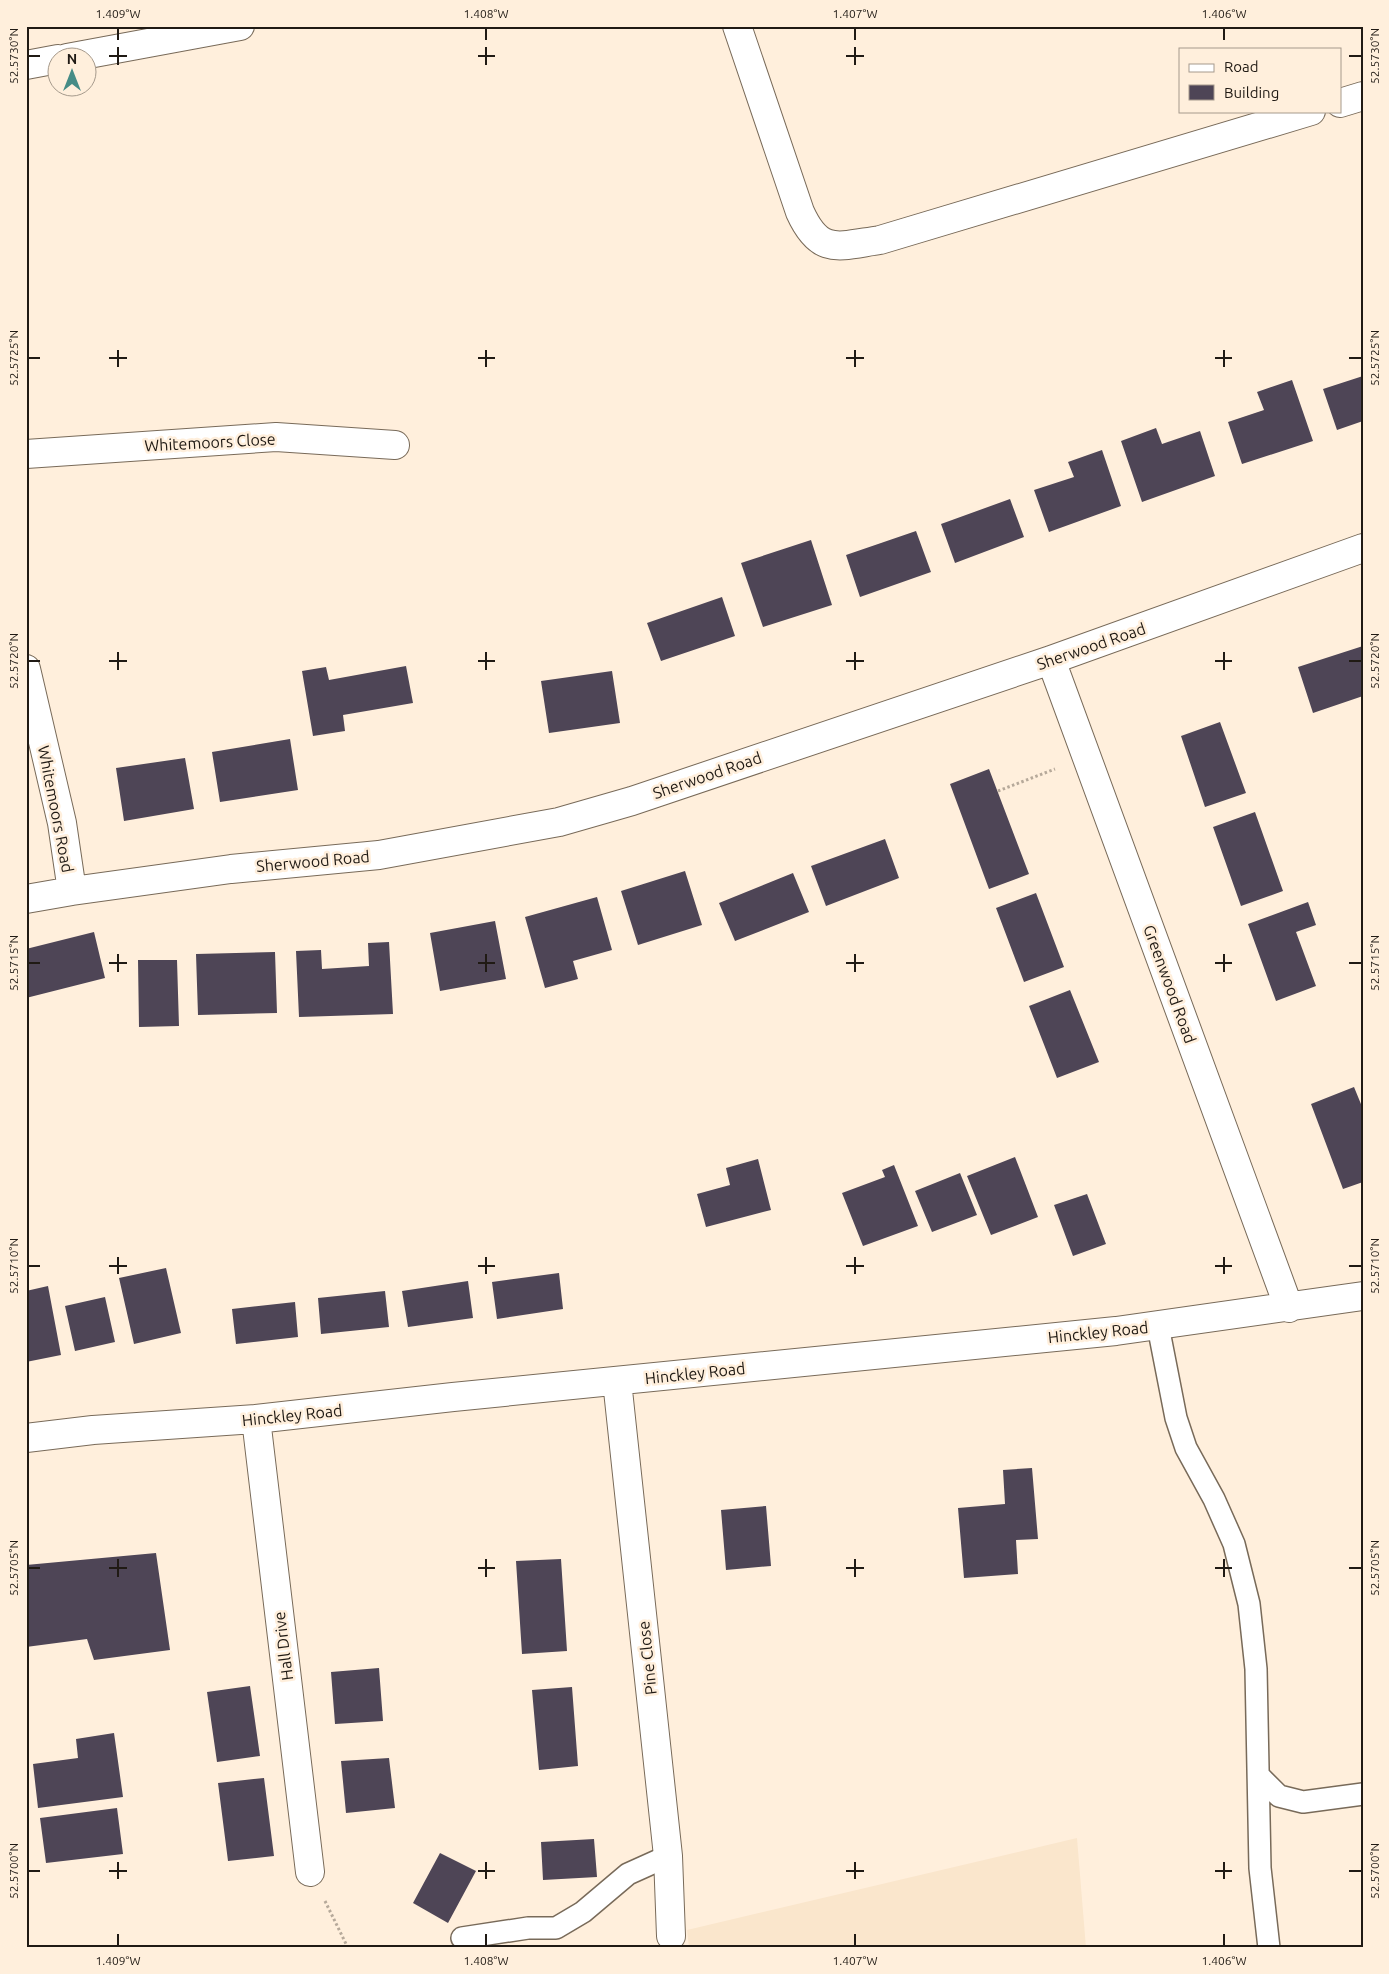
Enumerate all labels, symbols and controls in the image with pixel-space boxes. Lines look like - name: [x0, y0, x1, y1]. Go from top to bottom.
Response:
- text: 1.409°W: [96, 7, 141, 20]
- text: 1.408°W: [464, 7, 509, 20]
- text: 1.407°W: [833, 7, 878, 20]
- text: 1.406°W: [1202, 7, 1247, 20]
- text: 52.5730°N: [7, 28, 20, 84]
- text: 52.5730°N: [1368, 28, 1381, 84]
- north arrow: [48, 48, 98, 98]
- legend: [1179, 48, 1342, 112]
- text: N: [67, 51, 77, 67]
- text: Road: [1224, 58, 1259, 75]
- text: Building: [1224, 84, 1279, 101]
- text: 52.5725°N: [7, 330, 20, 386]
- text: 52.5725°N: [1368, 330, 1381, 386]
- street label: Whitemoors Close: [144, 430, 276, 454]
- street label: Sherwood Road: [1034, 619, 1148, 673]
- text: 52.5720°N: [7, 633, 20, 689]
- text: 52.5720°N: [1368, 633, 1381, 689]
- street label: Whitemoors Road: [35, 744, 77, 874]
- street label: Sherwood Road: [650, 748, 764, 802]
- street label: Sherwood Road: [256, 847, 370, 875]
- street label: Greenwood Road: [1140, 922, 1200, 1046]
- text: 52.5715°N: [7, 935, 20, 991]
- text: 52.5715°N: [1368, 935, 1381, 991]
- text: 52.5710°N: [7, 1238, 20, 1294]
- text: 52.5710°N: [1368, 1238, 1381, 1294]
- street label: Hinckley Road: [1047, 1318, 1149, 1346]
- street label: Hinckley Road: [644, 1359, 746, 1387]
- street label: Hinckley Road: [241, 1401, 343, 1429]
- text: 52.5705°N: [7, 1540, 20, 1596]
- text: 52.5705°N: [1368, 1540, 1381, 1596]
- street label: Hall Drive: [270, 1611, 296, 1681]
- street label: Pine Close: [634, 1620, 660, 1696]
- text: 52.5700°N: [7, 1843, 20, 1899]
- text: 52.5700°N: [1368, 1843, 1381, 1899]
- text: 1.409°W: [96, 1954, 141, 1967]
- text: 1.408°W: [464, 1954, 509, 1967]
- text: 1.407°W: [833, 1954, 878, 1967]
- text: 1.406°W: [1202, 1954, 1247, 1967]

